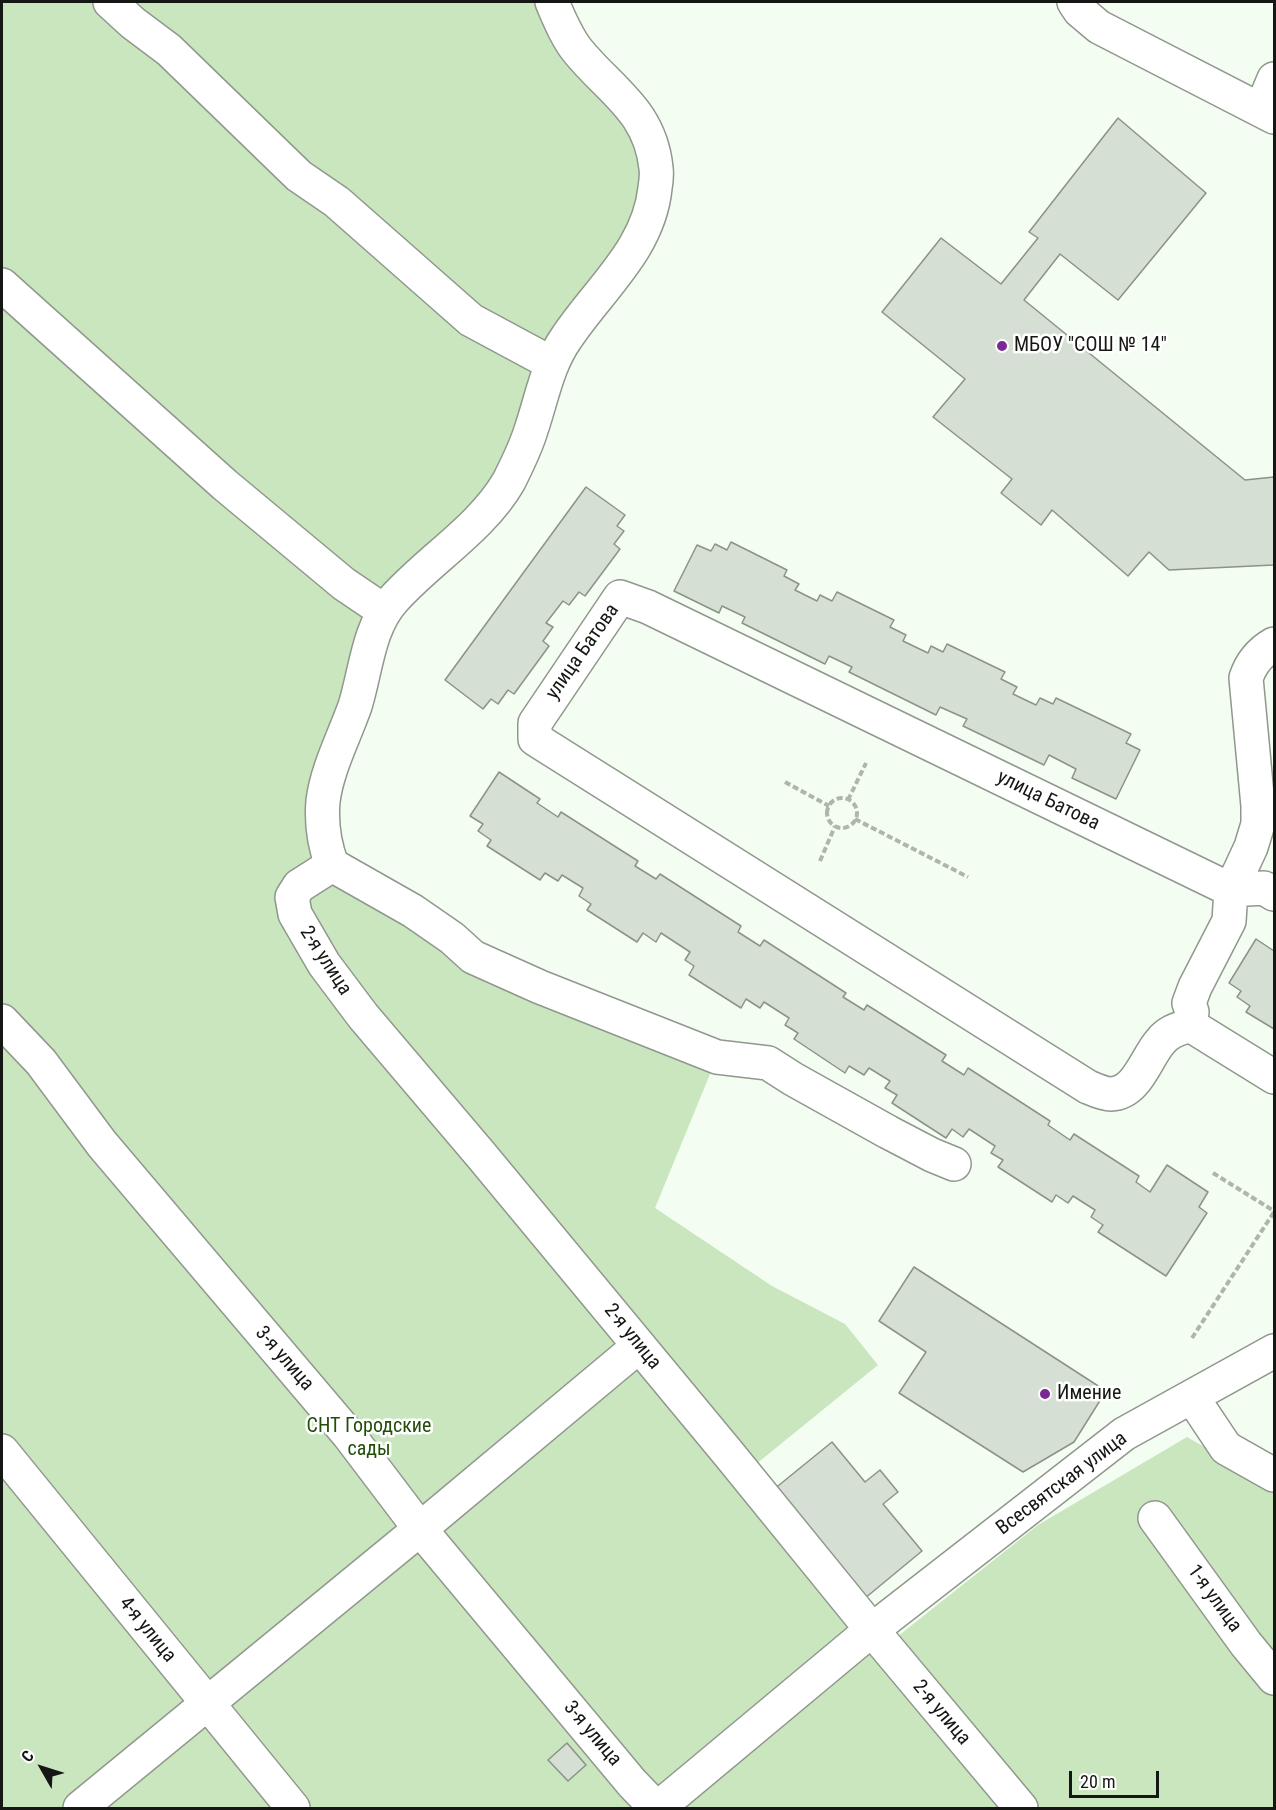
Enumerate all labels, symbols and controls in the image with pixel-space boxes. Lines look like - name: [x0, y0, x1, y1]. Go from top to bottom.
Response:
- place label: МБОУ "СОШ № 14": [1014, 334, 1167, 358]
- marker: МБОУ "СОШ № 14": [995, 339, 1009, 353]
- street label: улица Батова: [541, 600, 625, 704]
- street label: улица Батова: [993, 766, 1103, 836]
- street label: 2-я улица: [294, 922, 356, 1000]
- street label: 2-я улица: [598, 1299, 666, 1375]
- street label: 3-я улица: [250, 1322, 318, 1396]
- place label: Имение: [1057, 1382, 1121, 1406]
- marker: Имение: [1038, 1387, 1052, 1401]
- park label: СНТ Городские сады: [307, 1415, 431, 1462]
- street label: Всесвятская улица: [992, 1427, 1132, 1541]
- street label: 1-я улица: [1182, 1561, 1246, 1637]
- street label: 4-я улица: [113, 1592, 181, 1668]
- street label: 2-я улица: [907, 1676, 975, 1750]
- street label: 3-я улица: [558, 1697, 626, 1771]
- north arrow: [12, 1738, 72, 1798]
- text: С: [17, 1747, 38, 1766]
- scale bar: [1072, 1759, 1162, 1797]
- text: 20 m: [1080, 1771, 1115, 1792]

